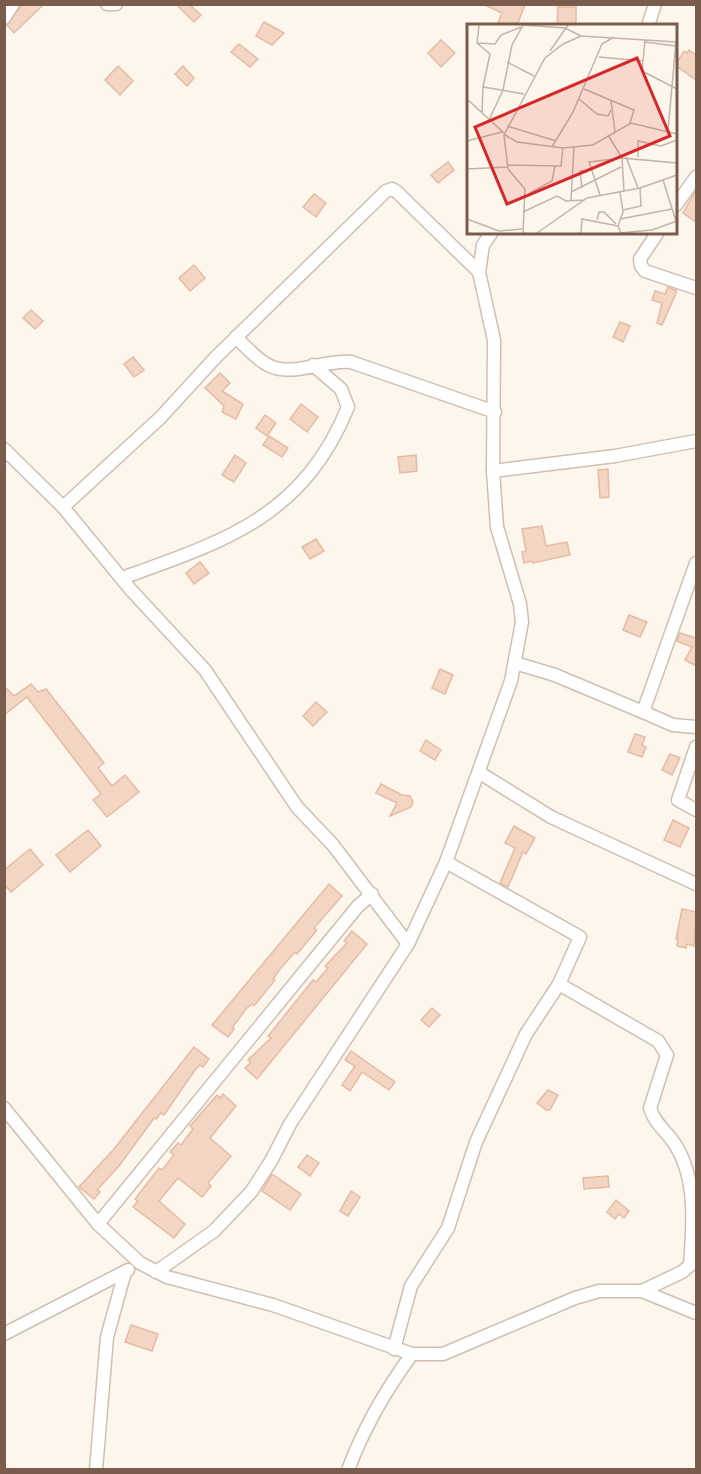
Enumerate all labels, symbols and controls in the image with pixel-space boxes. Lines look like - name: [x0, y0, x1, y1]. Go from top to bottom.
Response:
- inset map: [467, 24, 677, 234]

